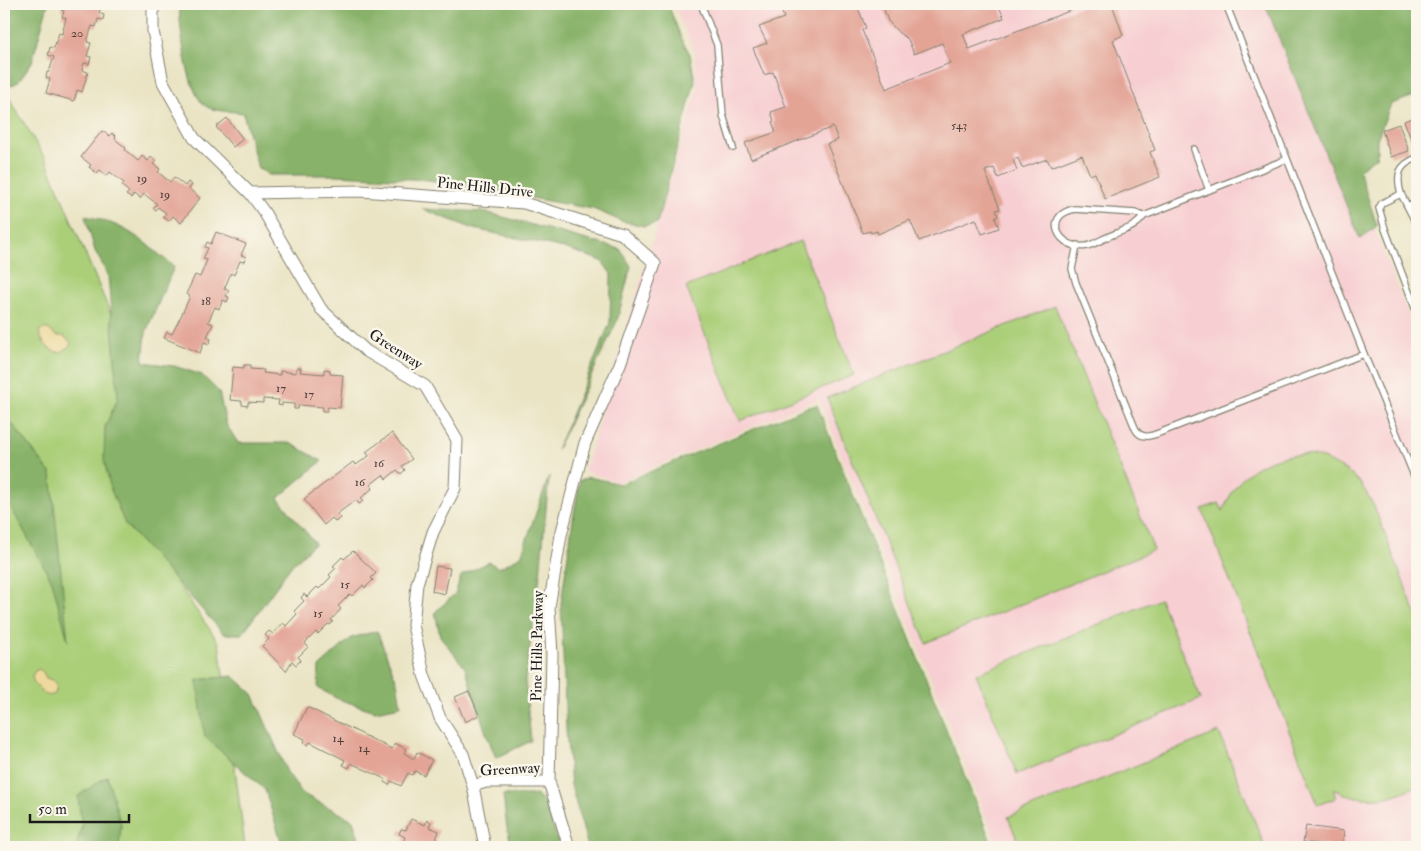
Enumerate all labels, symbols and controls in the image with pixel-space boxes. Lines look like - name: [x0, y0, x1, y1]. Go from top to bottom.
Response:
- house number: 20: [71, 26, 83, 41]
- house number: 543: [951, 118, 967, 133]
- house number: 19: [137, 171, 147, 186]
- street label: Pine Hills Drive: [436, 173, 534, 202]
- house number: 19: [160, 187, 170, 202]
- house number: 18: [201, 294, 211, 309]
- street label: Greenway: [365, 325, 426, 374]
- house number: 17: [276, 381, 286, 396]
- house number: 17: [304, 387, 314, 402]
- house number: 16: [374, 456, 385, 471]
- house number: 16: [355, 475, 366, 490]
- house number: 15: [340, 577, 350, 592]
- street label: Pine Hills Parkway: [527, 590, 548, 702]
- house number: 15: [313, 606, 323, 621]
- house number: 14: [333, 731, 344, 746]
- house number: 14: [359, 741, 370, 756]
- street label: Greenway: [480, 758, 541, 781]
- scale bar: [30, 791, 129, 823]
- text: 50 m: [38, 800, 67, 819]

